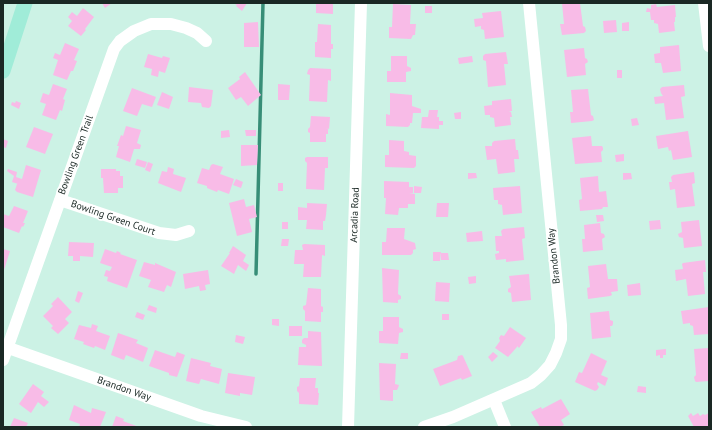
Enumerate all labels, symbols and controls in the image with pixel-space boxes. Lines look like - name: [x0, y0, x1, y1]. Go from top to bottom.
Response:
- street label: Bowling Green Trail: [56, 114, 96, 196]
- street label: Arcadia Road: [348, 187, 362, 243]
- street label: Bowling Green Court: [69, 198, 157, 238]
- street label: Brandon Way: [545, 228, 563, 284]
- street label: Brandon Way: [96, 374, 152, 404]

